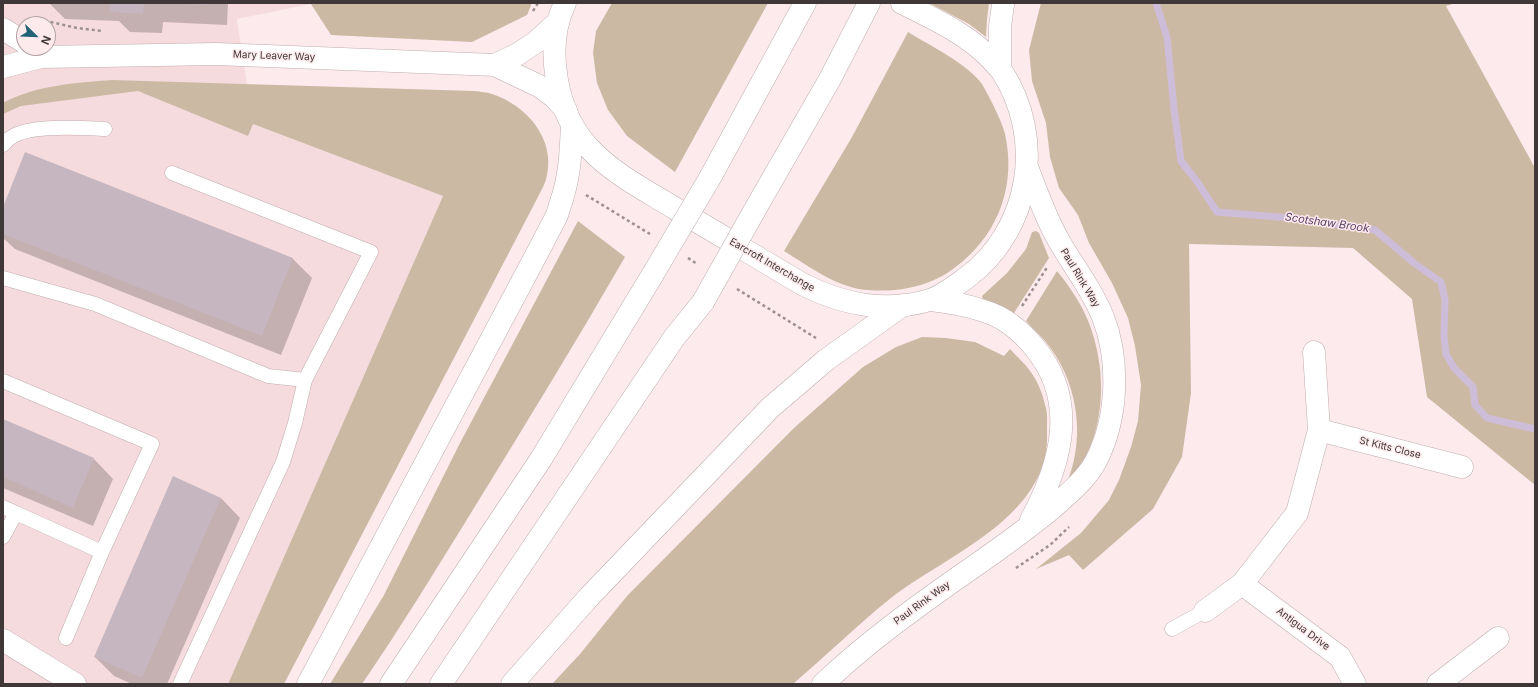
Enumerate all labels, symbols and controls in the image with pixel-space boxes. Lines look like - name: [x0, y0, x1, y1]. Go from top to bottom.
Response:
- north arrow: [16, 16, 56, 56]
- text: N: [38, 34, 54, 47]
- street label: Mary Leaver Way: [233, 49, 315, 63]
- water label: Scotshaw Brook: [1284, 211, 1370, 235]
- street label: Earcroft Interchange: [727, 236, 817, 294]
- street label: Paul Rink Way: [1058, 246, 1102, 310]
- street label: St Kitts Close: [1358, 435, 1422, 461]
- street label: Paul Rink Way: [892, 579, 952, 627]
- street label: Antigua Drive: [1274, 605, 1332, 653]

